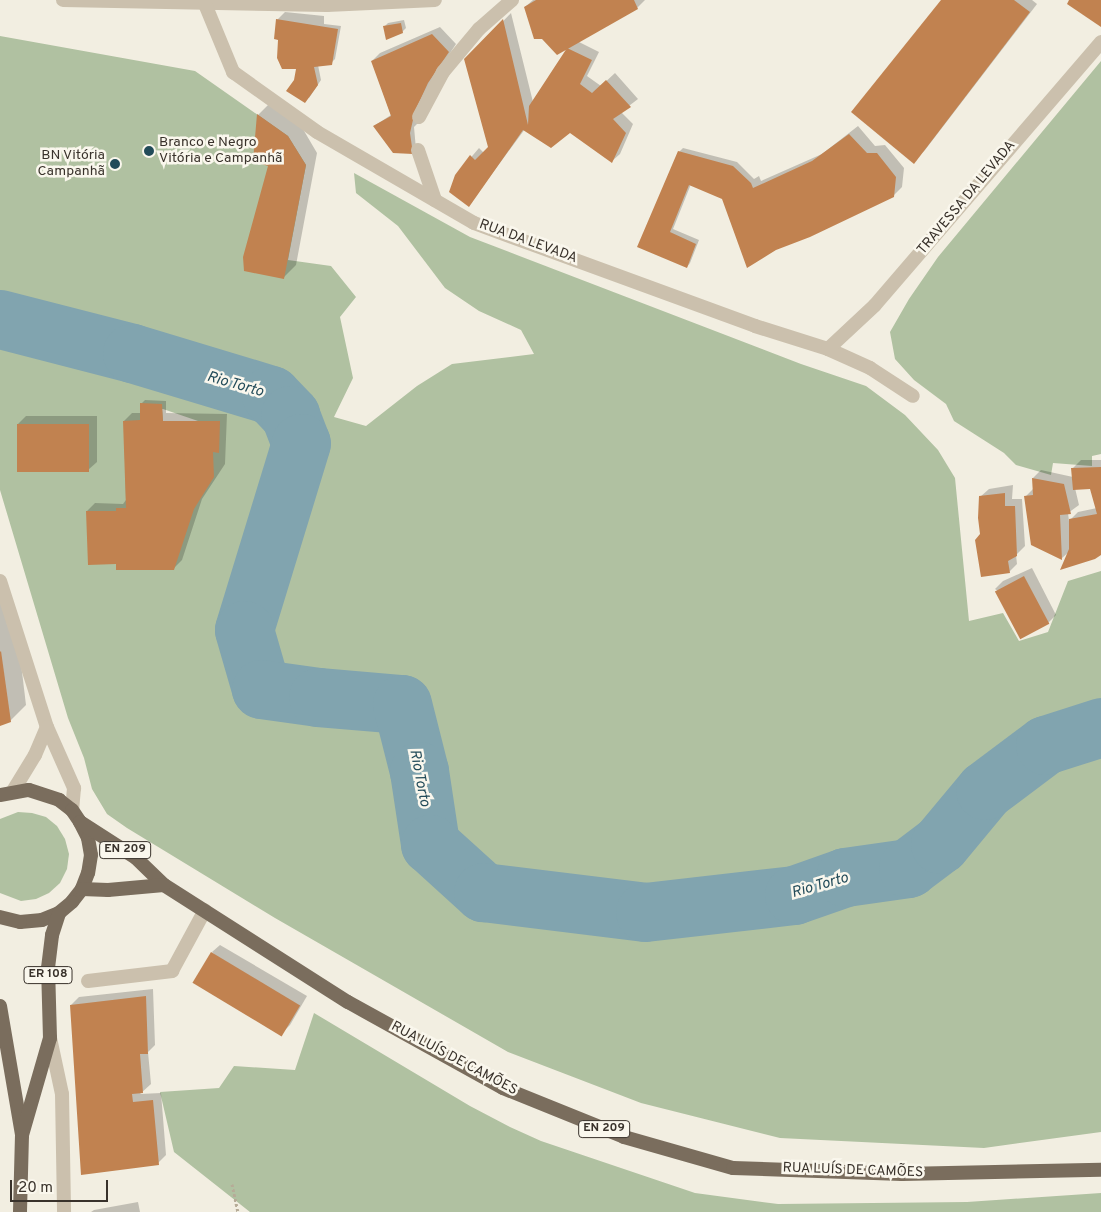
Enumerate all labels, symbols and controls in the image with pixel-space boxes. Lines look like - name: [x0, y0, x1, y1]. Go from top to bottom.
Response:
- place label: Branco e Negro Vitória e Campanhã: [159, 135, 282, 168]
- street label: TRAVESSA DA LEVADA: [914, 137, 1020, 259]
- marker: Branco e Negro Vitória e Campanhã: [143, 145, 155, 157]
- place label: BN Vitória Campanhã: [38, 148, 105, 180]
- marker: BN Vitória Campanhã: [109, 158, 121, 170]
- street label: RUA DA LEVADA: [476, 216, 580, 268]
- water label: Rio Torto: [204, 368, 266, 402]
- water label: Rio Torto: [405, 748, 433, 808]
- road number: EN 209: [99, 840, 151, 860]
- water label: Rio Torto: [789, 869, 851, 903]
- road number: ER 108: [23, 966, 73, 984]
- street label: RUA LUÍS DE CAMÕES: [388, 1018, 520, 1100]
- road number: EN 209: [578, 1120, 630, 1138]
- street label: RUA LUÍS DE CAMÕES: [782, 1160, 924, 1182]
- scale bar: [12, 1170, 110, 1202]
- text: 20 m: [18, 1179, 53, 1198]

